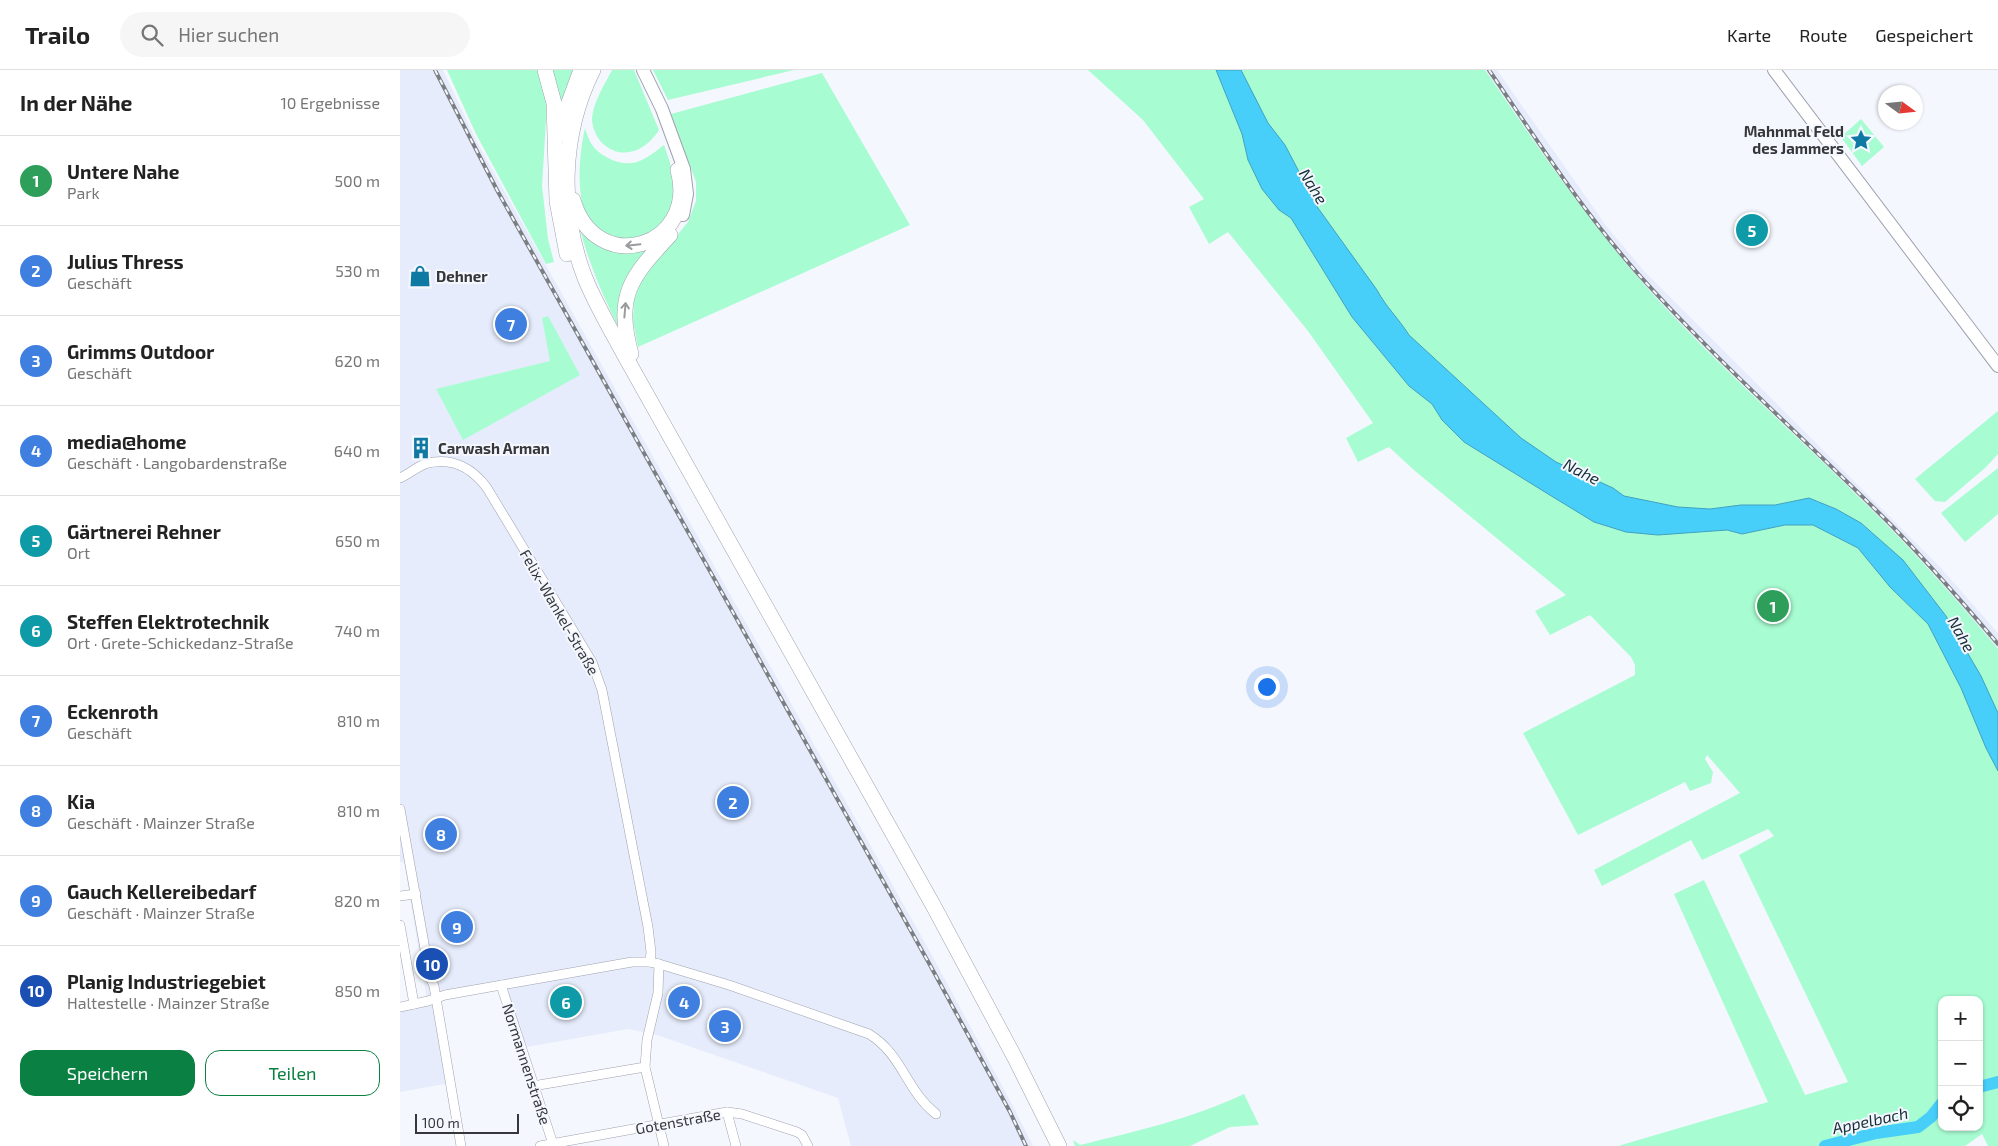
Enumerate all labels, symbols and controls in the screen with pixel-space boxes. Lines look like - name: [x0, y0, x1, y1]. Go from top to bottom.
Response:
- search box: [120, 12, 470, 57]
- text: Trailo: [25, 20, 90, 49]
- icon: search: [138, 21, 166, 49]
- text: Hier suchen: [178, 23, 279, 46]
- text: Karte: [1727, 24, 1771, 46]
- text: Route: [1799, 24, 1847, 46]
- text: Gespeichert: [1875, 24, 1973, 46]
- north arrow: [1878, 85, 1923, 130]
- text: In der Nähe: [20, 90, 132, 115]
- text: 10 Ergebnisse: [280, 93, 380, 112]
- place label: Mahnmal Feld des Jammers: [1744, 122, 1844, 157]
- place icon: Mahnmal Feld des Jammers: [1848, 127, 1874, 153]
- text: Untere Nahe: [67, 160, 179, 183]
- water label: Nahe: [1296, 165, 1332, 208]
- text: 1: [33, 171, 39, 190]
- text: 500 m: [335, 171, 380, 190]
- text: Park: [67, 183, 100, 202]
- pin: 5: [1736, 211, 1768, 249]
- one-way arrow: [625, 241, 641, 250]
- text: Julius Thress: [67, 250, 184, 273]
- text: 2: [31, 261, 41, 280]
- text: 530 m: [335, 261, 380, 280]
- shop icon: Dehner: [407, 263, 433, 289]
- place label: Dehner: [436, 267, 488, 285]
- text: Geschäft: [67, 273, 132, 292]
- one-way arrow: [620, 302, 629, 318]
- pin: 7: [495, 305, 527, 343]
- text: Grimms Outdoor: [67, 340, 214, 363]
- text: 3: [31, 351, 41, 370]
- text: 620 m: [335, 351, 380, 370]
- text: Geschäft: [67, 363, 132, 382]
- text: media@home: [67, 430, 186, 453]
- building icon: Carwash Arman: [408, 435, 434, 461]
- place label: Carwash Arman: [438, 439, 550, 457]
- text: 4: [31, 441, 41, 460]
- text: 640 m: [334, 441, 380, 460]
- text: Geschäft · Langobardenstraße: [67, 453, 287, 472]
- water label: Nahe: [1561, 454, 1604, 488]
- text: Gärtnerei Rehner: [67, 520, 221, 543]
- text: 5: [32, 531, 40, 550]
- text: 650 m: [335, 531, 380, 550]
- text: Ort: [67, 543, 90, 562]
- street label: Felix-Wankel-Straße: [517, 546, 603, 678]
- pin: 1: [1757, 587, 1789, 625]
- text: Steffen Elektrotechnik: [67, 610, 269, 633]
- water label: Nahe: [1944, 613, 1980, 656]
- text: 6: [31, 621, 41, 640]
- text: 740 m: [335, 621, 380, 640]
- text: Ort · Grete-Schickedanz-Straße: [67, 633, 294, 652]
- your location: [1254, 674, 1280, 700]
- text: Eckenroth: [67, 700, 158, 723]
- text: 7: [32, 711, 40, 730]
- text: 810 m: [337, 711, 380, 730]
- text: Geschäft: [67, 723, 132, 742]
- pin: 2: [717, 783, 749, 821]
- text: Kia: [67, 790, 95, 813]
- text: 8: [31, 801, 41, 820]
- text: 810 m: [337, 801, 380, 820]
- text: Geschäft · Mainzer Straße: [67, 813, 255, 832]
- pin: 8: [425, 815, 457, 853]
- text: Gauch Kellereibedarf: [67, 880, 256, 903]
- text: 9: [31, 891, 41, 910]
- text: 820 m: [334, 891, 380, 910]
- text: Geschäft · Mainzer Straße: [67, 903, 255, 922]
- pin: 9: [441, 908, 473, 946]
- pin: 10: [416, 945, 448, 983]
- text: Planig Industriegebiet: [67, 970, 266, 993]
- text: 10: [27, 981, 45, 1000]
- text: 850 m: [334, 981, 380, 1000]
- pin: 6: [550, 983, 582, 1021]
- pin: 4: [668, 983, 700, 1021]
- text: Haltestelle · Mainzer Straße: [67, 993, 270, 1012]
- map controls: [1938, 996, 1983, 1131]
- button: +: [1938, 996, 1983, 1041]
- street label: Normannenstraße: [499, 1001, 555, 1127]
- pin: 3: [709, 1007, 741, 1045]
- button: −: [1938, 1041, 1983, 1086]
- button: Speichern: [20, 1050, 195, 1096]
- button: Teilen: [205, 1050, 380, 1096]
- button: locate: [1938, 1086, 1983, 1131]
- water label: Appelbach: [1829, 1103, 1910, 1137]
- street label: Gotenstraße: [634, 1105, 722, 1137]
- scale bar: [415, 1111, 519, 1134]
- text: 100 m: [422, 1114, 460, 1131]

